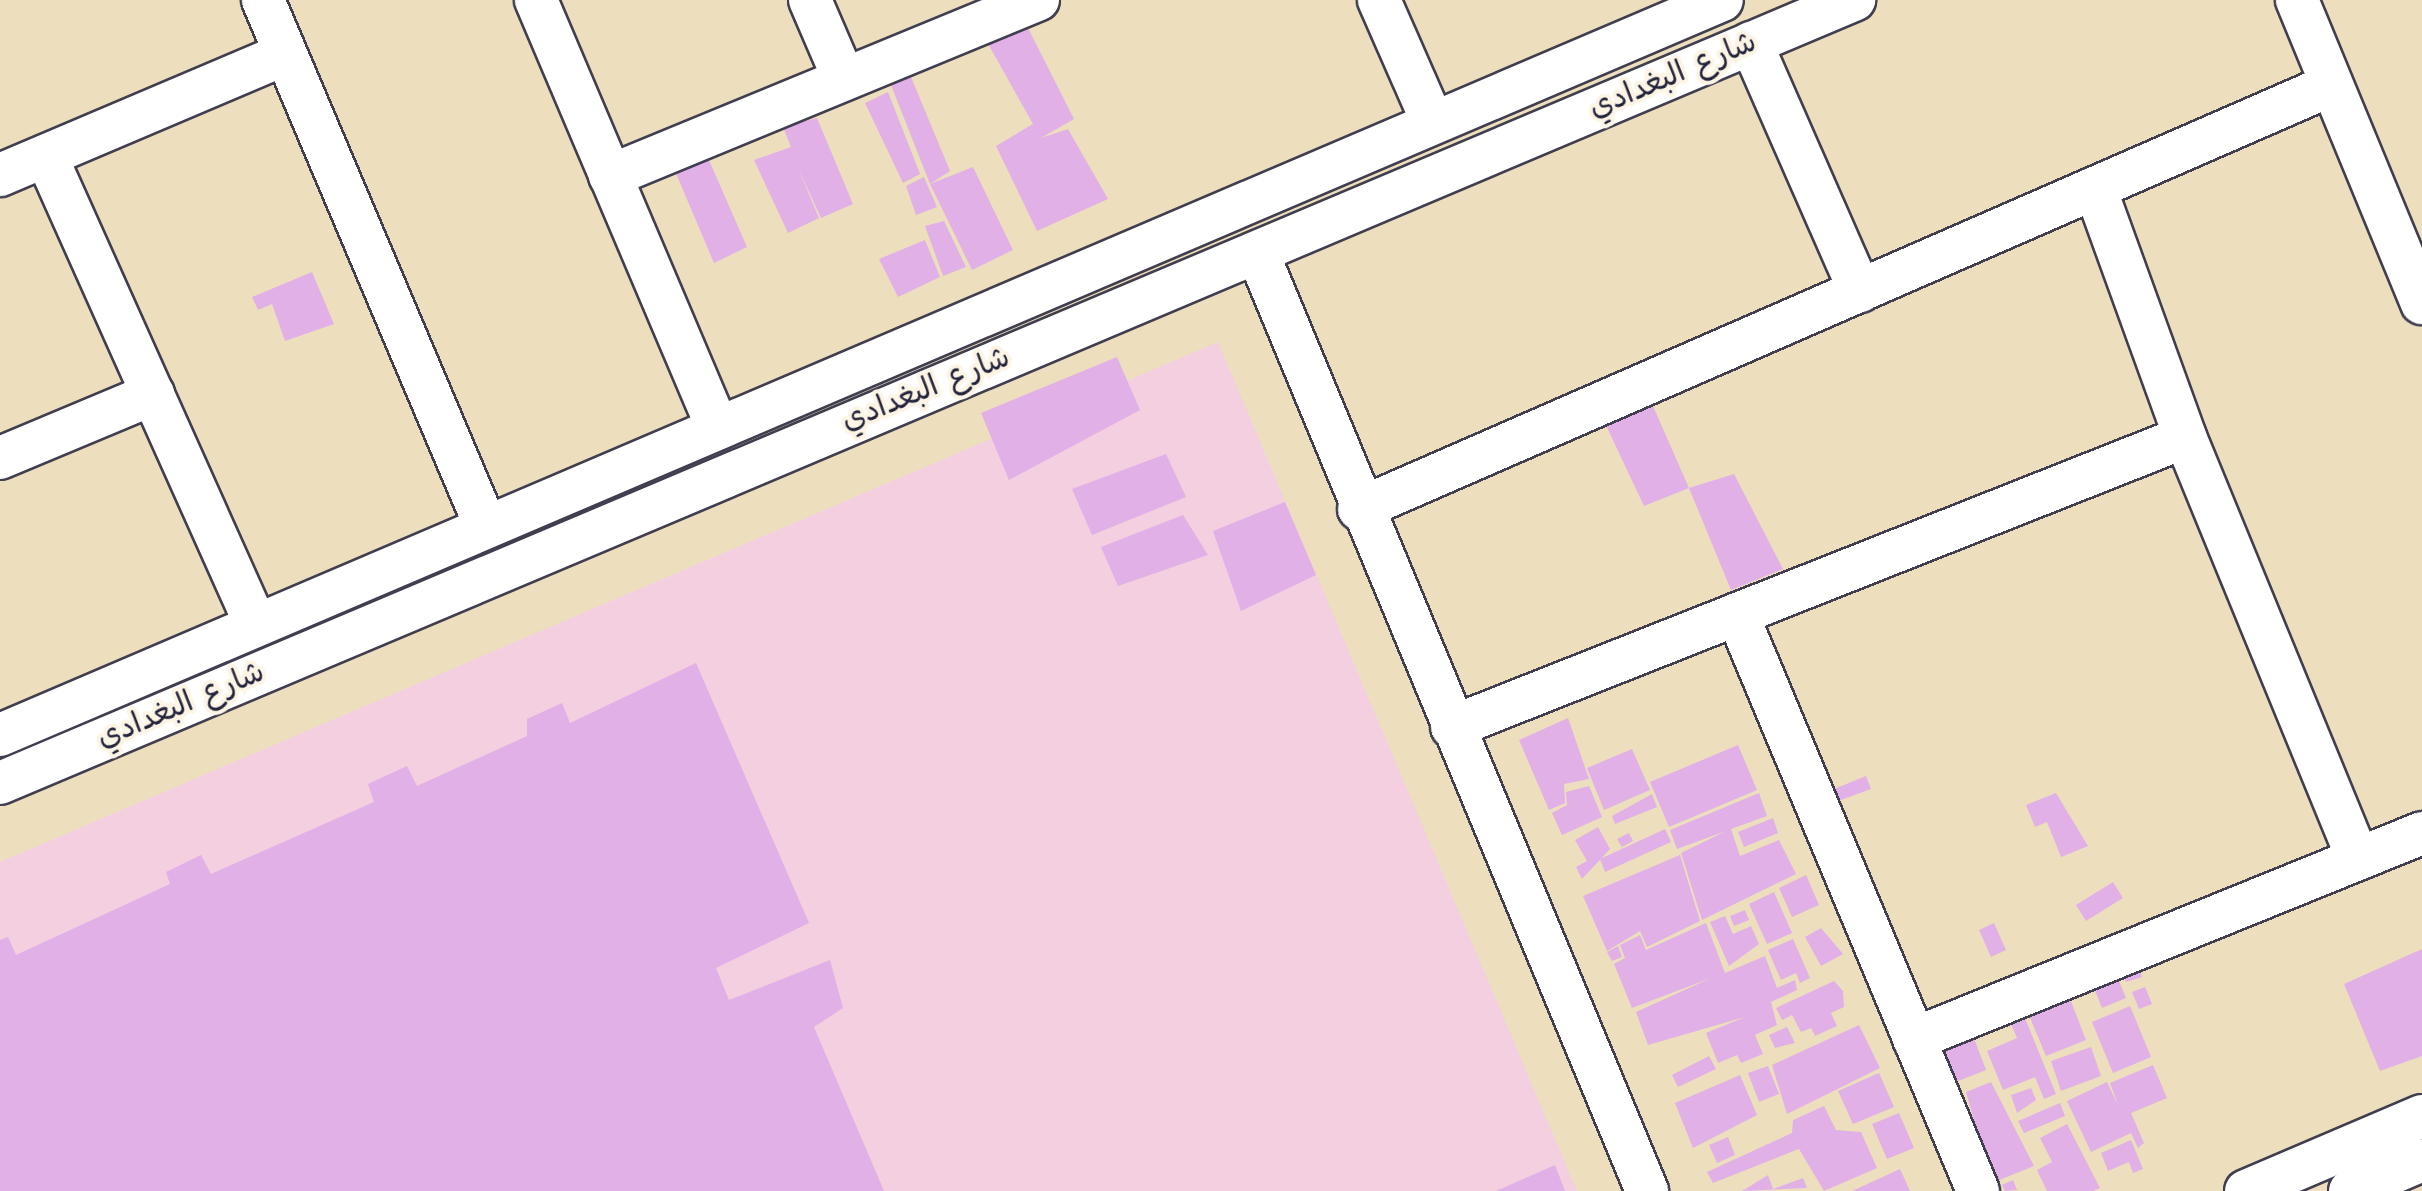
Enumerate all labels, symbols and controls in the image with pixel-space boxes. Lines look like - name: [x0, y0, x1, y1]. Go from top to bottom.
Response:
- street label: شارع البغدادي: [1584, 25, 1762, 127]
- street label: شارع البغدادي: [837, 340, 1015, 440]
- street label: شارع البغدادي: [92, 655, 270, 757]

